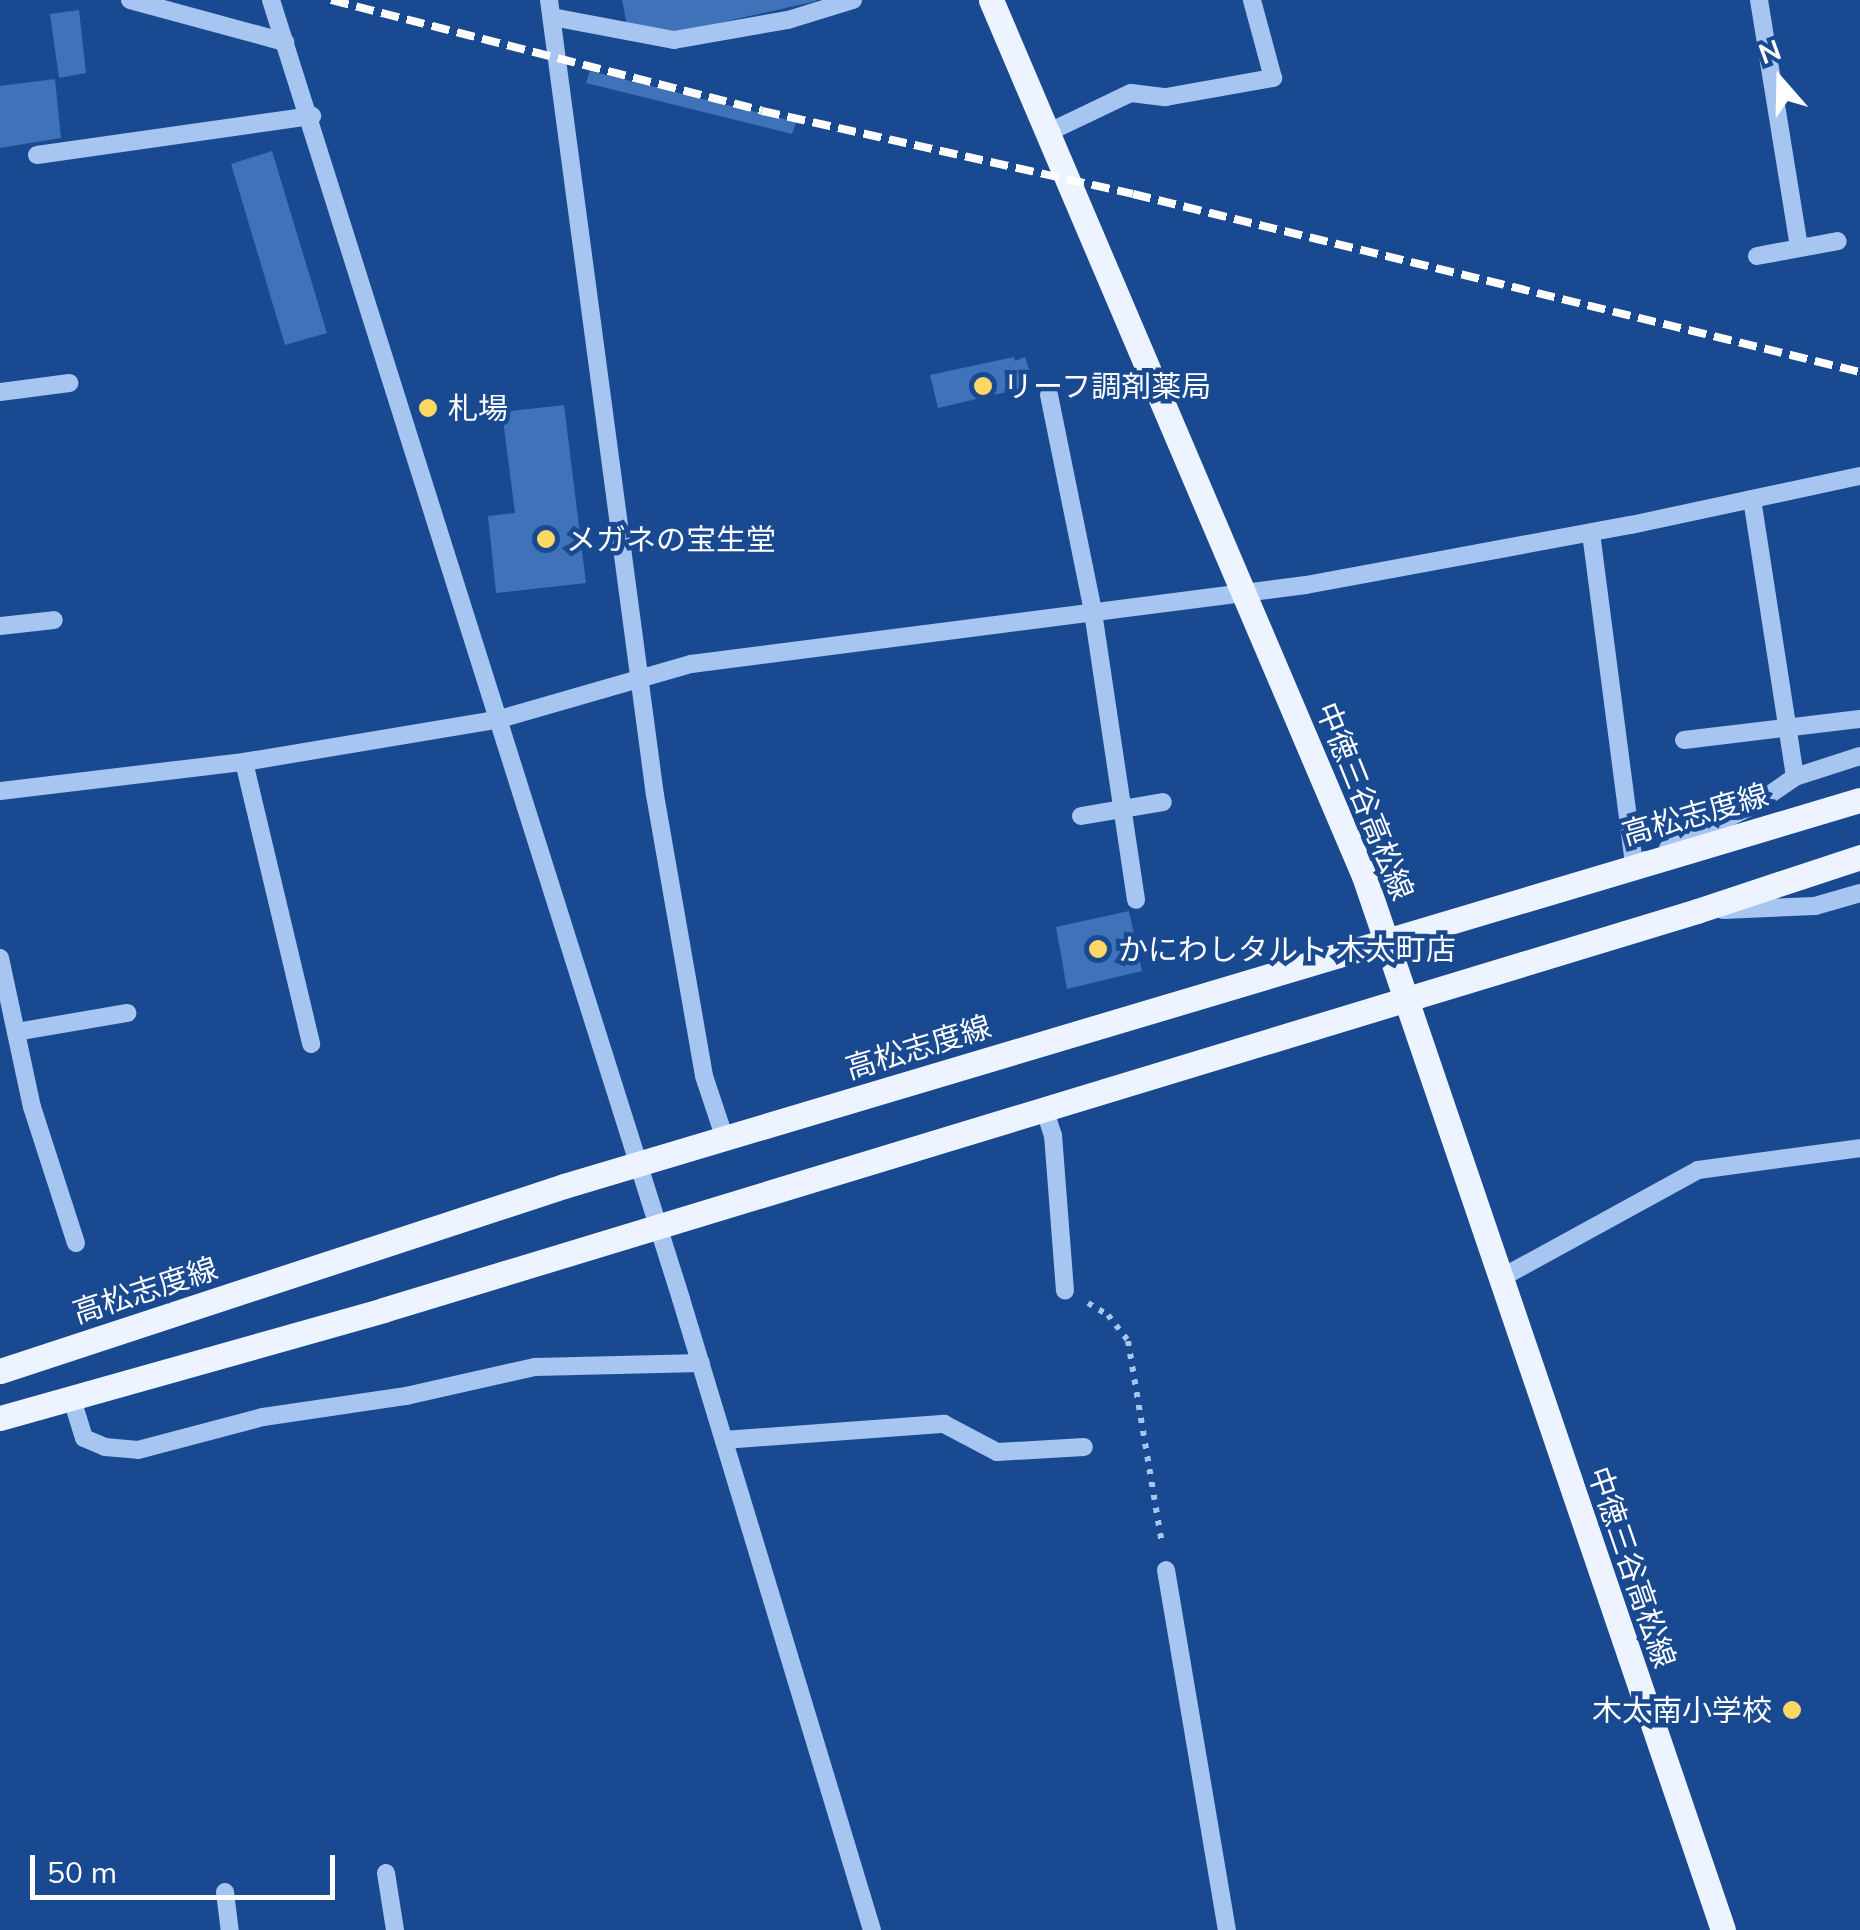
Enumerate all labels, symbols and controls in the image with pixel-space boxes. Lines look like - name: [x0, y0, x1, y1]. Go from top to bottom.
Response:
- north arrow: [1730, 30, 1830, 130]
- text: N: [1754, 31, 1785, 71]
- place label: リーフ調剤薬局: [1003, 368, 1213, 404]
- marker: リーフ調剤薬局: [972, 375, 994, 397]
- place label: 札場: [448, 390, 508, 426]
- marker: 札場: [417, 397, 439, 419]
- place label: メガネの宝生堂: [566, 521, 776, 557]
- marker: メガネの宝生堂: [535, 528, 557, 550]
- street label: 中徳三谷高松線: [1309, 697, 1421, 905]
- street label: 高松志度線: [1618, 776, 1772, 852]
- place label: かにわしタルト 木太町店: [1118, 931, 1456, 967]
- marker: かにわしタルト 木太町店: [1087, 938, 1109, 960]
- street label: 高松志度線: [841, 1008, 995, 1086]
- street label: 高松志度線: [68, 1250, 222, 1330]
- street label: 中徳三谷高松線: [1581, 1462, 1683, 1672]
- place label: 木太南小学校: [1592, 1692, 1772, 1728]
- marker: 木太南小学校: [1781, 1699, 1803, 1721]
- scale bar: [35, 1835, 340, 1897]
- text: 50 m: [47, 1853, 117, 1891]

